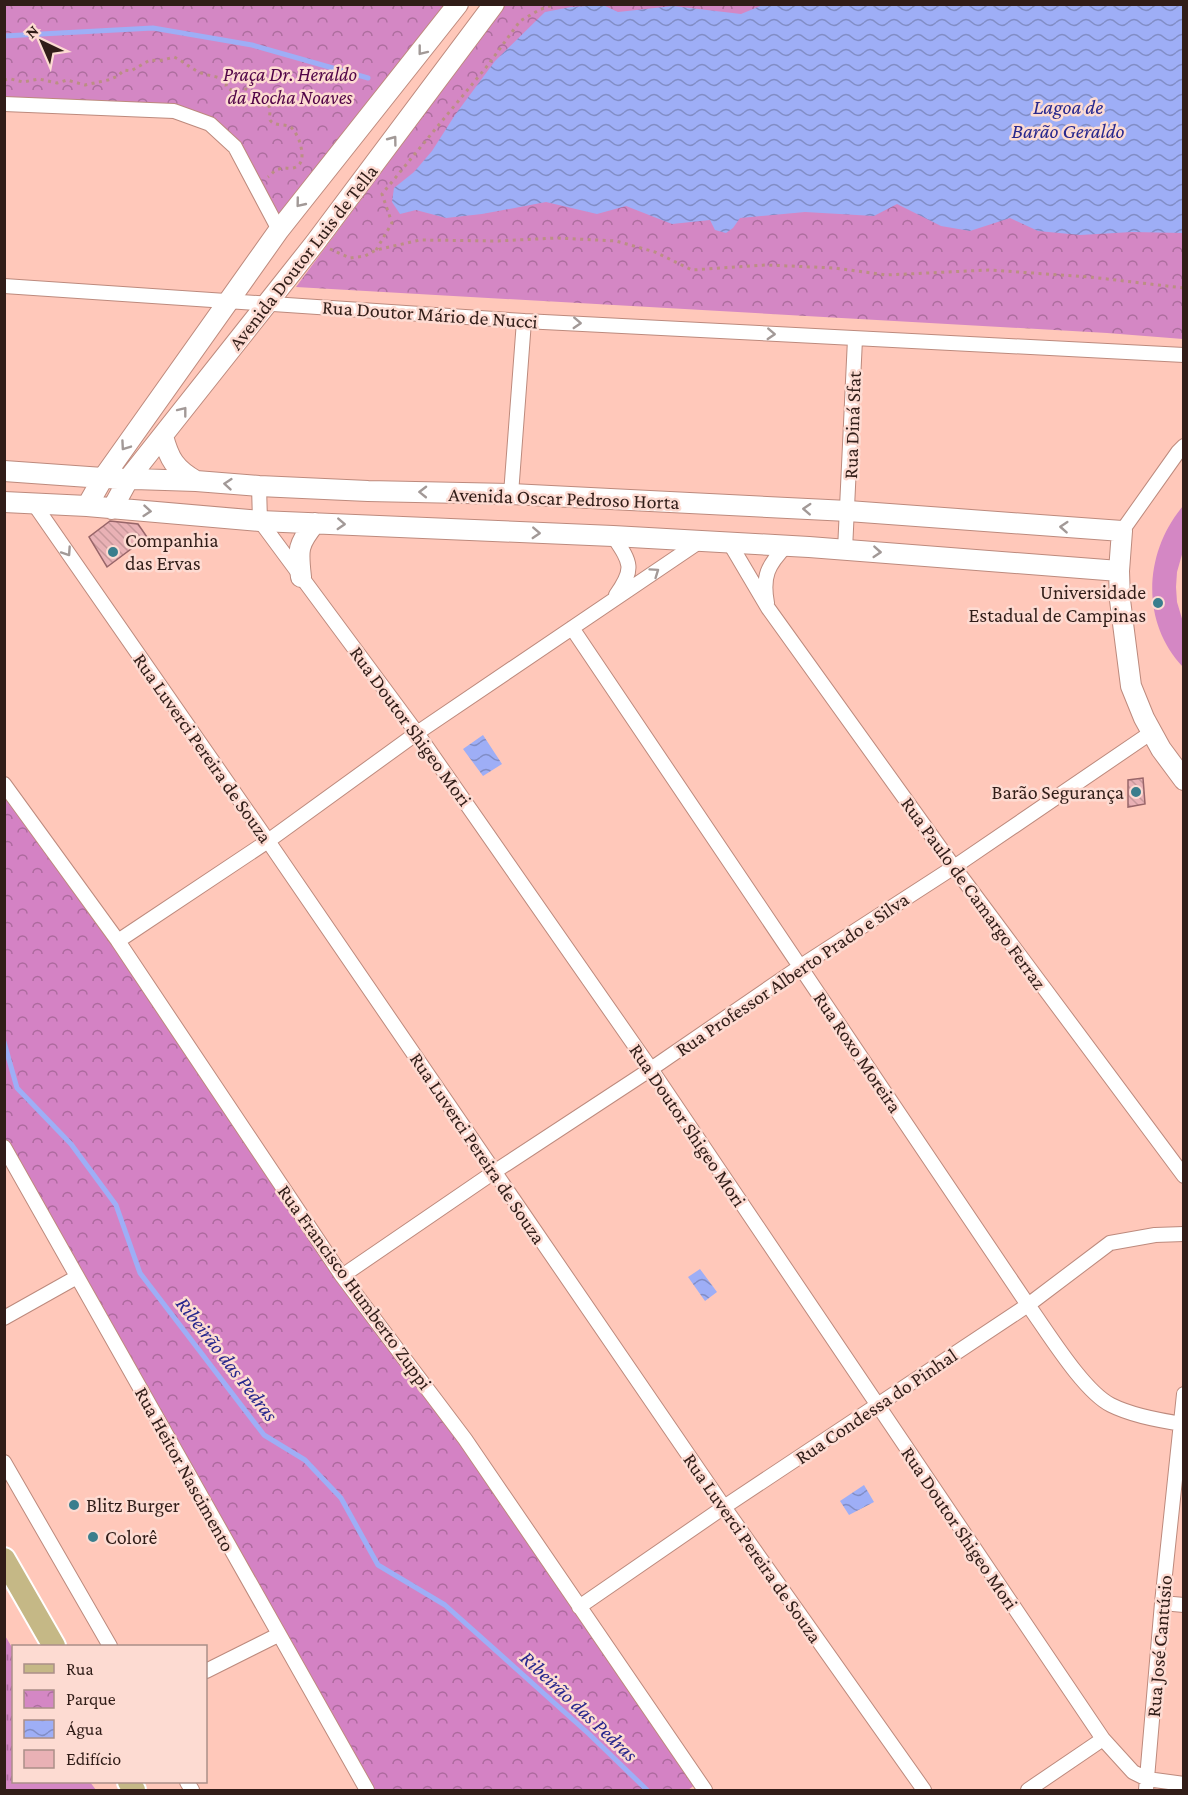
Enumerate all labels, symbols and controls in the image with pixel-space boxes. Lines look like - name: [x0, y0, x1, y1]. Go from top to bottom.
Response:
- north arrow: [12, 12, 72, 72]
- text: N: [22, 22, 42, 41]
- one-way arrow: [419, 44, 430, 55]
- park label: Praça Dr. Heraldo da Rocha Noaves: [223, 63, 357, 108]
- water label: Lagoa de Barão Geraldo: [1012, 95, 1125, 143]
- one-way arrow: [386, 136, 397, 147]
- street label: Avenida Doutor Luis de Tella: [224, 160, 382, 354]
- one-way arrow: [297, 196, 308, 207]
- street label: Rua Doutor Mário de Nucci: [322, 295, 538, 333]
- one-way arrow: [572, 317, 581, 330]
- one-way arrow: [767, 328, 776, 341]
- street label: Rua Diná Sfat: [839, 370, 865, 479]
- one-way arrow: [176, 406, 187, 417]
- one-way arrow: [121, 440, 132, 451]
- one-way arrow: [224, 477, 233, 490]
- street label: Avenida Oscar Pedroso Horta: [448, 483, 680, 513]
- one-way arrow: [418, 486, 427, 498]
- one-way arrow: [802, 503, 811, 516]
- one-way arrow: [142, 505, 151, 518]
- one-way arrow: [337, 518, 346, 531]
- one-way arrow: [1059, 520, 1068, 533]
- one-way arrow: [532, 526, 541, 539]
- place label: Companhia das Ervas: [125, 529, 218, 574]
- marker: Companhia das Ervas: [106, 545, 120, 559]
- one-way arrow: [873, 545, 882, 558]
- one-way arrow: [60, 546, 72, 556]
- one-way arrow: [649, 568, 660, 579]
- place label: Universidade Estadual de Campinas: [968, 581, 1146, 627]
- marker: Universidade Estadual de Campinas: [1151, 596, 1165, 610]
- street label: Rua Doutor Shigeo Mori: [345, 642, 476, 811]
- street label: Rua Luverci Pereira de Souza: [129, 649, 277, 847]
- place label: Barão Segurança: [991, 781, 1124, 804]
- marker: Barão Segurança: [1129, 785, 1143, 799]
- street label: Rua Paulo de Camargo Ferraz: [896, 793, 1051, 994]
- street label: Rua Professor Alberto Prado e Silva: [671, 888, 913, 1060]
- street label: Rua Roxo Moreira: [809, 987, 907, 1117]
- street label: Rua Doutor Shigeo Mori: [624, 1039, 751, 1211]
- street label: Rua Luverci Pereira de Souza: [406, 1048, 550, 1248]
- street label: Rua Francisco Humberto Zuppi: [273, 1180, 437, 1394]
- water label: Ribeirão das Pedras: [171, 1292, 283, 1426]
- street label: Rua Condessa do Pinhal: [791, 1344, 961, 1468]
- street label: Rua Heitor Nascimento: [131, 1383, 239, 1555]
- street label: Rua Doutor Shigeo Mori: [896, 1442, 1023, 1614]
- street label: Rua Luverci Pereira de Souza: [679, 1449, 827, 1647]
- place label: Blitz Burger: [86, 1494, 180, 1517]
- marker: Blitz Burger: [67, 1498, 81, 1512]
- place label: Colorê: [105, 1526, 157, 1548]
- marker: Colorê: [86, 1530, 100, 1544]
- street label: Rua José Cantúsio: [1142, 1574, 1177, 1718]
- legend: [12, 1645, 207, 1783]
- water label: Ribeirão das Pedras: [516, 1646, 643, 1767]
- text: Rua: [66, 1659, 94, 1679]
- text: Parque: [66, 1689, 116, 1709]
- text: Água: [66, 1719, 103, 1739]
- text: Edifício: [66, 1749, 121, 1769]

